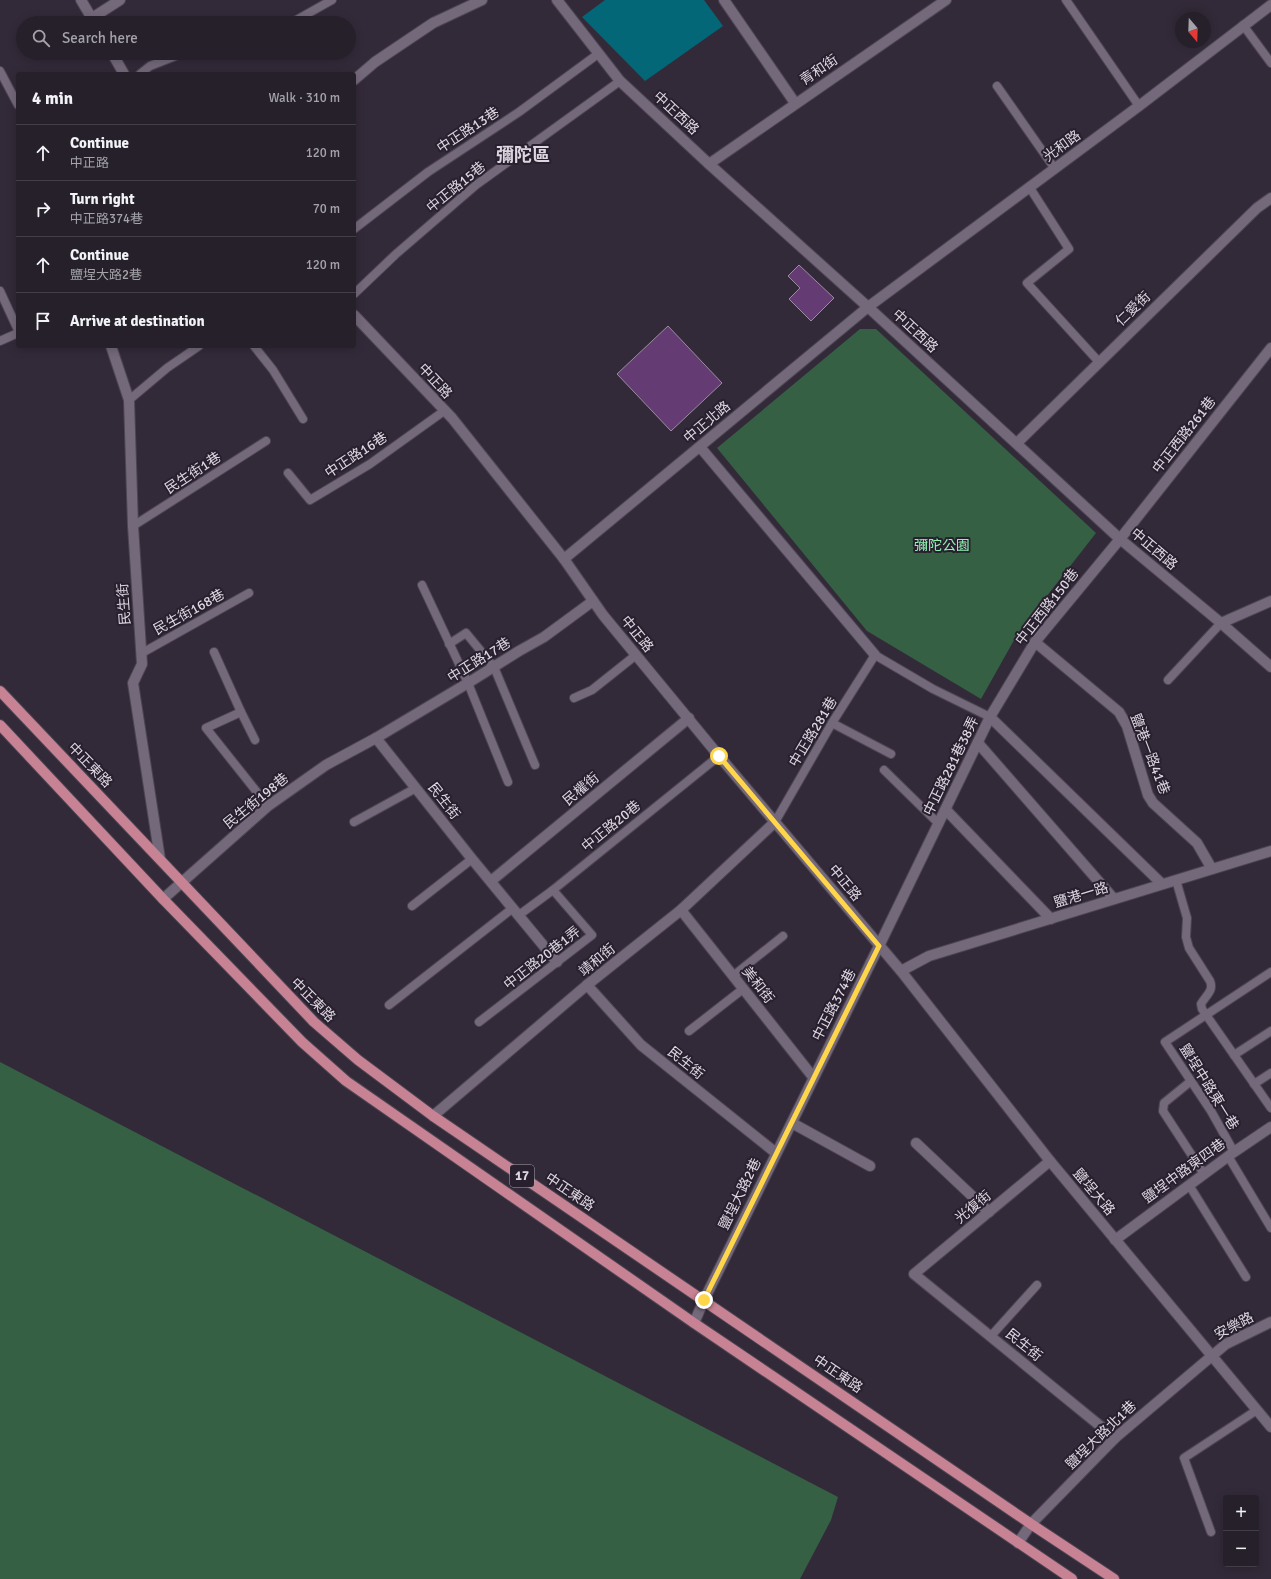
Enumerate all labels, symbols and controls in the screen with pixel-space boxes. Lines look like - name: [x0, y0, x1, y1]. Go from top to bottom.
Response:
- north arrow: [1175, 12, 1211, 48]
- search box: [16, 16, 356, 60]
- icon: search: [30, 27, 52, 49]
- text: Search here: [62, 29, 138, 47]
- street label: 青和街: [797, 51, 841, 89]
- text: 4 min: [32, 88, 73, 109]
- street label: 中正西路: [650, 88, 702, 138]
- text: Walk · 310 m: [269, 90, 340, 106]
- street label: 中正路13巷: [434, 104, 502, 156]
- street label: 光和路: [1040, 127, 1084, 165]
- text: Continue: [70, 134, 129, 152]
- icon: ahead: [32, 142, 54, 164]
- district label: 彌陀區: [496, 144, 550, 166]
- text: 120 m: [306, 145, 340, 161]
- text: 中正路: [70, 155, 109, 171]
- street label: 中正路15巷: [423, 158, 489, 216]
- text: Turn right: [70, 190, 135, 208]
- icon: right: [32, 198, 54, 220]
- text: 70 m: [313, 201, 340, 217]
- text: 中正路374巷: [70, 211, 143, 227]
- text: Continue: [70, 246, 129, 264]
- icon: ahead: [32, 254, 54, 276]
- text: 120 m: [306, 257, 340, 273]
- text: 鹽埕大路2巷: [70, 267, 142, 283]
- street label: 仁愛街: [1112, 288, 1154, 330]
- street label: 中正西路: [889, 306, 941, 356]
- icon: arrive: [32, 310, 54, 332]
- text: Arrive at destination: [70, 312, 205, 330]
- street label: 中正路: [414, 360, 456, 402]
- street label: 中正西路261巷: [1149, 393, 1219, 477]
- street label: 中正北路: [680, 397, 734, 447]
- street label: 中正路16巷: [322, 429, 390, 481]
- street label: 民生街1巷: [162, 449, 224, 497]
- street label: 中正西路: [1127, 524, 1181, 574]
- park label: 彌陀公園: [914, 537, 970, 554]
- street label: 中正西路150巷: [1012, 565, 1082, 649]
- street label: 民生街: [114, 582, 134, 626]
- street label: 民生街168巷: [150, 585, 228, 639]
- street label: 中正路: [617, 612, 657, 656]
- street label: 中正路17巷: [444, 634, 514, 686]
- street label: 中正路281巷: [785, 694, 841, 770]
- street label: 鹽港一路41巷: [1127, 711, 1173, 797]
- street label: 中正路281巷38弄: [920, 714, 982, 818]
- street label: 中正東路: [64, 739, 116, 791]
- route start: [710, 747, 728, 765]
- street label: 民權街: [559, 769, 603, 809]
- street label: 民生街198巷: [220, 770, 292, 832]
- street label: 民生街: [424, 779, 464, 823]
- street label: 中正路20巷: [578, 797, 644, 855]
- street label: 中正路: [825, 861, 865, 905]
- street label: 鹽港一路: [1052, 879, 1110, 911]
- street label: 中正路20巷1弄: [500, 923, 584, 993]
- street label: 靖和街: [575, 940, 619, 980]
- street label: 美和街: [738, 963, 778, 1007]
- street label: 中正路374巷: [809, 966, 859, 1044]
- street label: 中正東路: [287, 974, 339, 1026]
- street label: 鹽埕中路東一巷: [1176, 1041, 1242, 1133]
- street label: 民生街: [664, 1043, 708, 1083]
- street label: 鹽埕中路東四巷: [1139, 1135, 1229, 1207]
- street label: 鹽埕大路2巷: [715, 1155, 765, 1233]
- road number: 17: [510, 1165, 534, 1187]
- street label: 鹽埕大路: [1069, 1165, 1119, 1219]
- street label: 中正東路: [542, 1169, 598, 1215]
- street label: 光復街: [951, 1187, 995, 1227]
- route end: [695, 1291, 713, 1309]
- street label: 安樂路: [1211, 1309, 1257, 1343]
- street label: 民生街: [1002, 1325, 1046, 1365]
- street label: 中正東路: [810, 1351, 866, 1397]
- street label: 鹽埕大路北1巷: [1062, 1397, 1140, 1473]
- map controls: [1223, 1495, 1259, 1567]
- button: +: [1223, 1495, 1259, 1531]
- button: −: [1223, 1531, 1259, 1567]

